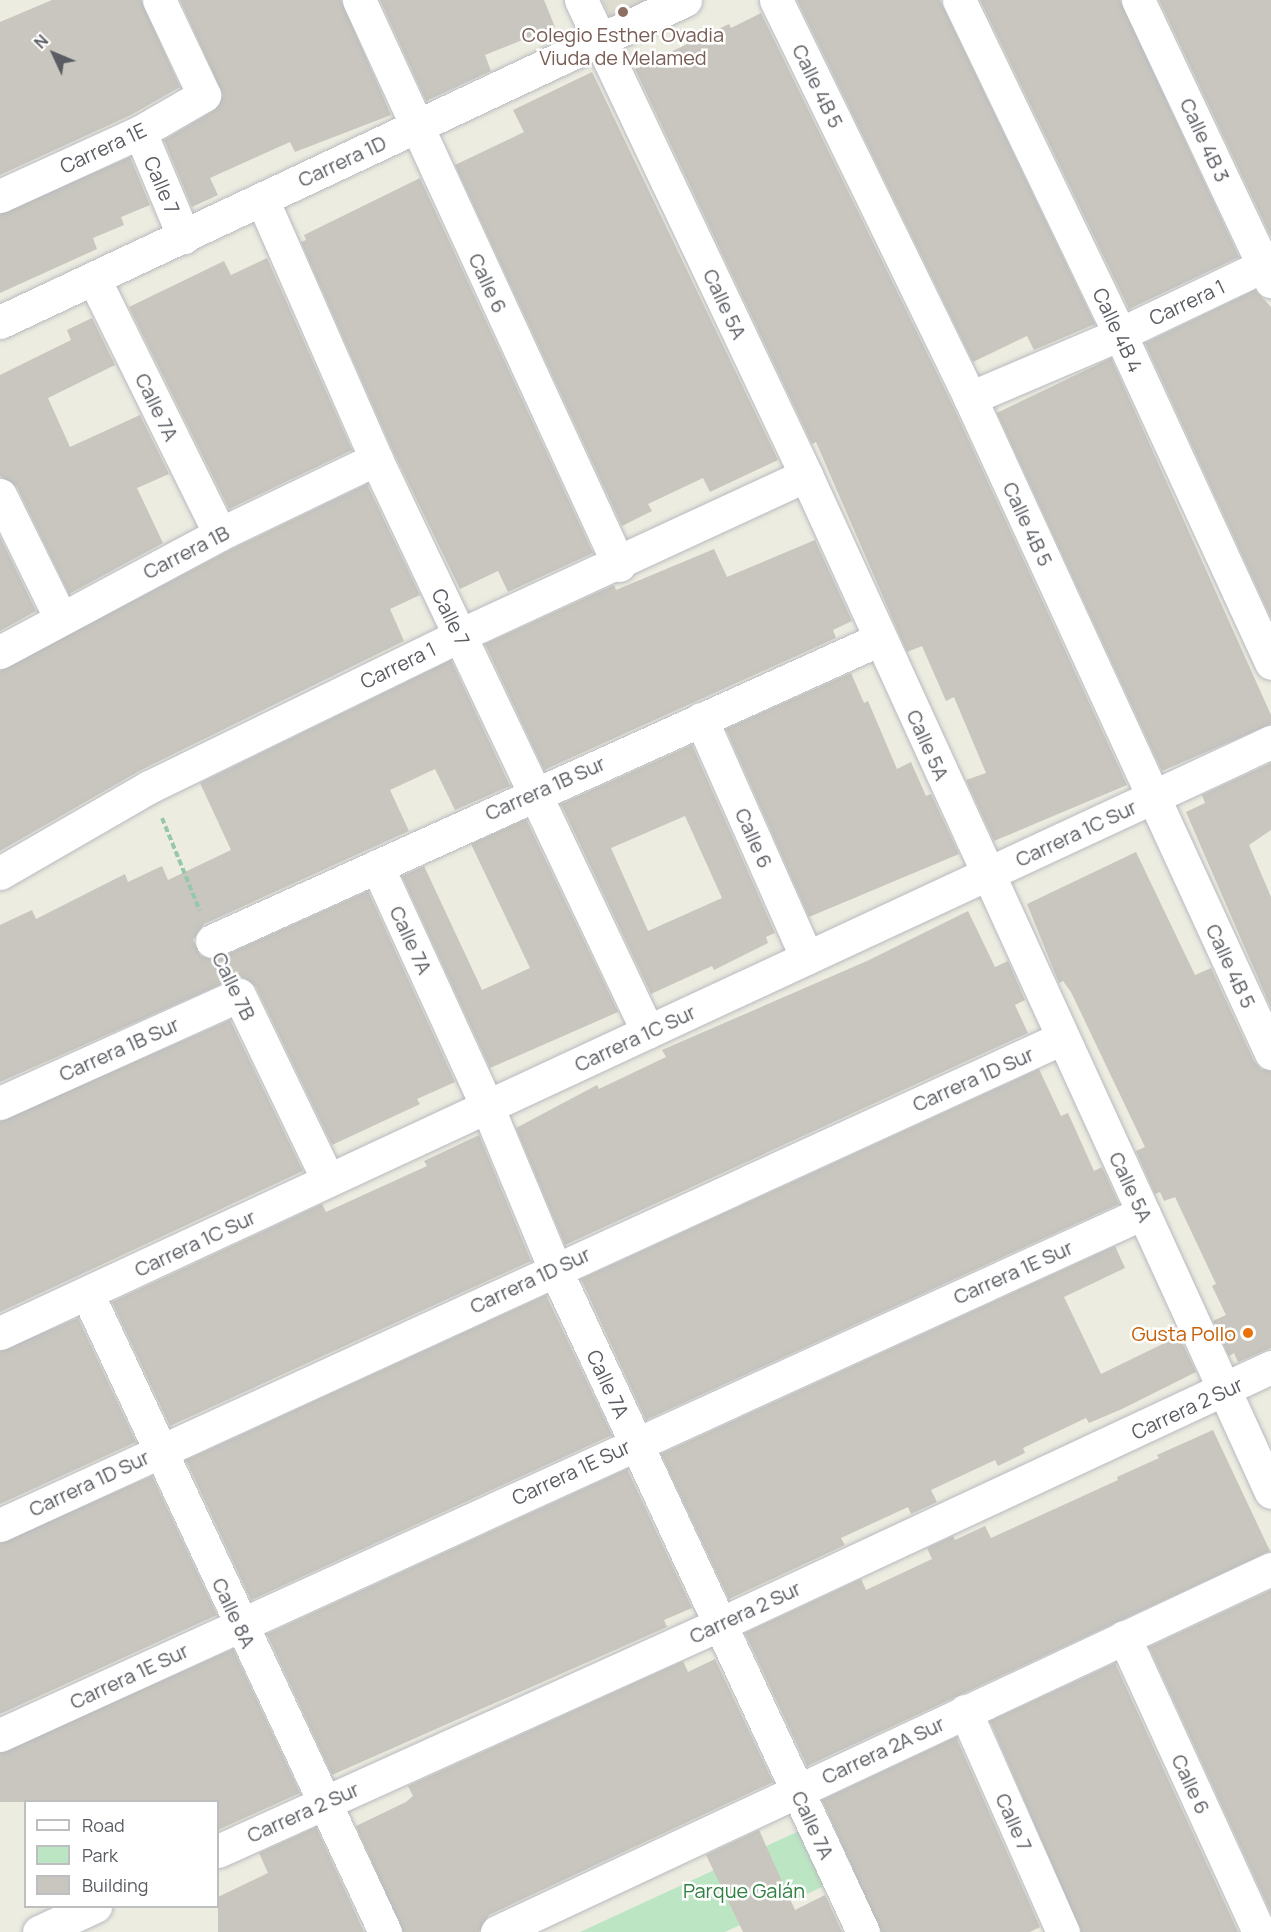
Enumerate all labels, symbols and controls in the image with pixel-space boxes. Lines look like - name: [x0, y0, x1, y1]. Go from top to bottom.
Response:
- marker: Colegio Esther Ovadia Viuda de Melamed: [616, 5, 630, 19]
- place label: Colegio Esther Ovadia Viuda de Melamed: [522, 22, 724, 69]
- north arrow: [24, 24, 84, 84]
- text: N: [29, 30, 53, 53]
- street label: Calle 4B 5: [787, 40, 849, 132]
- street label: Calle 4B 3: [1175, 94, 1235, 186]
- street label: Carrera 1E: [56, 118, 150, 178]
- street label: Carrera 1D: [294, 130, 390, 192]
- street label: Calle 7: [139, 152, 185, 218]
- street label: Calle 6: [464, 249, 512, 317]
- street label: Calle 5A: [698, 265, 752, 343]
- street label: Carrera 1: [1145, 274, 1229, 330]
- street label: Calle 4B 4: [1088, 284, 1148, 376]
- street label: Calle 7A: [130, 369, 184, 445]
- street label: Calle 4B 5: [998, 478, 1058, 570]
- street label: Carrera 1B: [139, 520, 233, 584]
- street label: Calle 7: [427, 585, 475, 649]
- street label: Carrera 1: [356, 636, 440, 694]
- street label: Calle 5A: [902, 706, 954, 784]
- street label: Carrera 1B Sur: [481, 751, 609, 825]
- street label: Carrera 1C Sur: [1012, 794, 1140, 872]
- street label: Calle 6: [730, 804, 778, 872]
- street label: Calle 7A: [385, 902, 437, 978]
- street label: Calle 4B 5: [1201, 920, 1261, 1012]
- street label: Calle 7B: [207, 948, 261, 1024]
- street label: Carrera 1C Sur: [571, 999, 699, 1077]
- street label: Carrera 1B Sur: [55, 1012, 183, 1086]
- street label: Carrera 1D Sur: [909, 1042, 1037, 1116]
- street label: Calle 5A: [1104, 1148, 1158, 1226]
- street label: Carrera 1C Sur: [131, 1204, 259, 1282]
- street label: Carrera 1E Sur: [950, 1235, 1076, 1309]
- street label: Carrera 1D Sur: [466, 1242, 594, 1318]
- place label: Gusta Pollo: [1131, 1321, 1236, 1345]
- marker: Gusta Pollo: [1241, 1326, 1255, 1340]
- street label: Calle 7A: [582, 1346, 634, 1422]
- street label: Carrera 2 Sur: [1128, 1372, 1246, 1444]
- street label: Carrera 1E Sur: [508, 1434, 634, 1510]
- street label: Carrera 1D Sur: [25, 1445, 153, 1521]
- street label: Calle 8A: [207, 1574, 261, 1652]
- street label: Carrera 2 Sur: [686, 1576, 804, 1648]
- street label: Carrera 1E Sur: [66, 1638, 192, 1714]
- street label: Carrera 2A Sur: [818, 1711, 948, 1789]
- street label: Calle 6: [1167, 1750, 1215, 1818]
- street label: Carrera 2 Sur: [243, 1777, 363, 1847]
- street label: Calle 7A: [787, 1787, 839, 1863]
- street label: Calle 7: [991, 1789, 1037, 1855]
- legend: [24, 1800, 219, 1908]
- text: Road: [82, 1813, 125, 1837]
- text: Park: [82, 1843, 118, 1867]
- text: Building: [82, 1873, 148, 1897]
- park label: Parque Galán: [683, 1878, 805, 1902]

